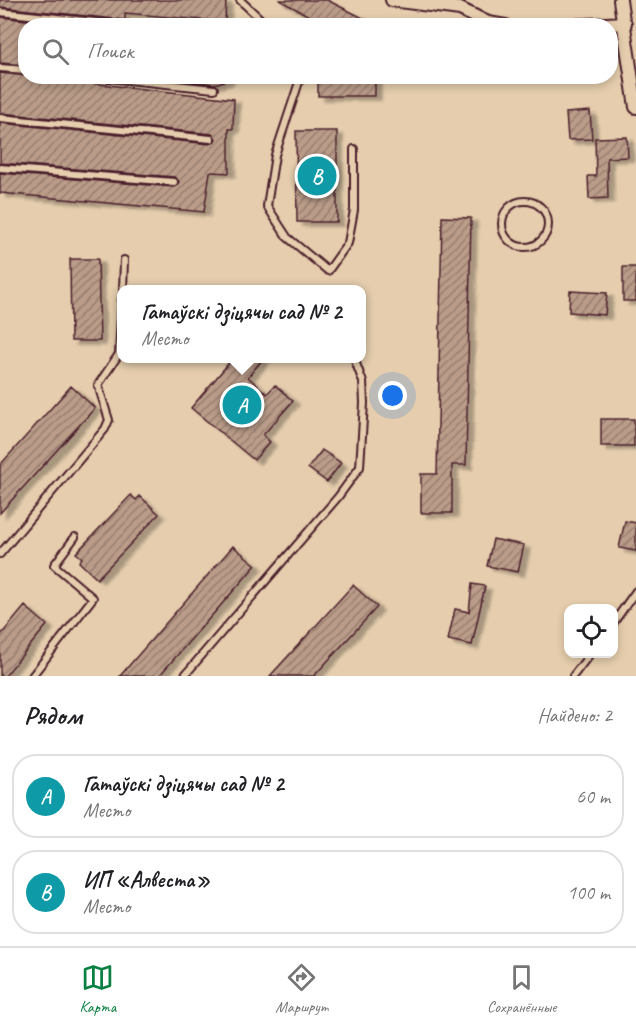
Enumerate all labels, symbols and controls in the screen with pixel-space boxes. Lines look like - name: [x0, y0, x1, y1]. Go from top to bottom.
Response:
- search box: [18, 18, 618, 84]
- icon: search: [39, 35, 72, 68]
- text: Поиск: [87, 37, 133, 65]
- pin: B: [298, 154, 336, 198]
- popup: [117, 285, 366, 363]
- text: Гатаўскі дзіцячы сад № 2: [141, 298, 342, 326]
- text: Место: [141, 326, 189, 351]
- your location: [378, 381, 407, 410]
- pin: A: [222, 382, 262, 428]
- map controls: [564, 604, 618, 658]
- button: locate: [564, 604, 618, 658]
- text: Рядом: [24, 699, 82, 732]
- text: Найдено: 2: [537, 703, 612, 728]
- text: Гатаўскі дзіцячы сад № 2: [83, 770, 284, 798]
- text: A: [40, 784, 51, 809]
- text: 60 m: [576, 784, 610, 809]
- text: Место: [83, 798, 130, 823]
- text: ИП «Алвеста»: [83, 866, 210, 894]
- text: B: [40, 880, 51, 905]
- text: 100 m: [567, 880, 610, 905]
- text: Место: [83, 894, 130, 919]
- tab: Карта: [80, 961, 116, 1017]
- tab: Маршрут: [275, 961, 328, 1017]
- tab: Сохранённые: [487, 961, 556, 1017]

